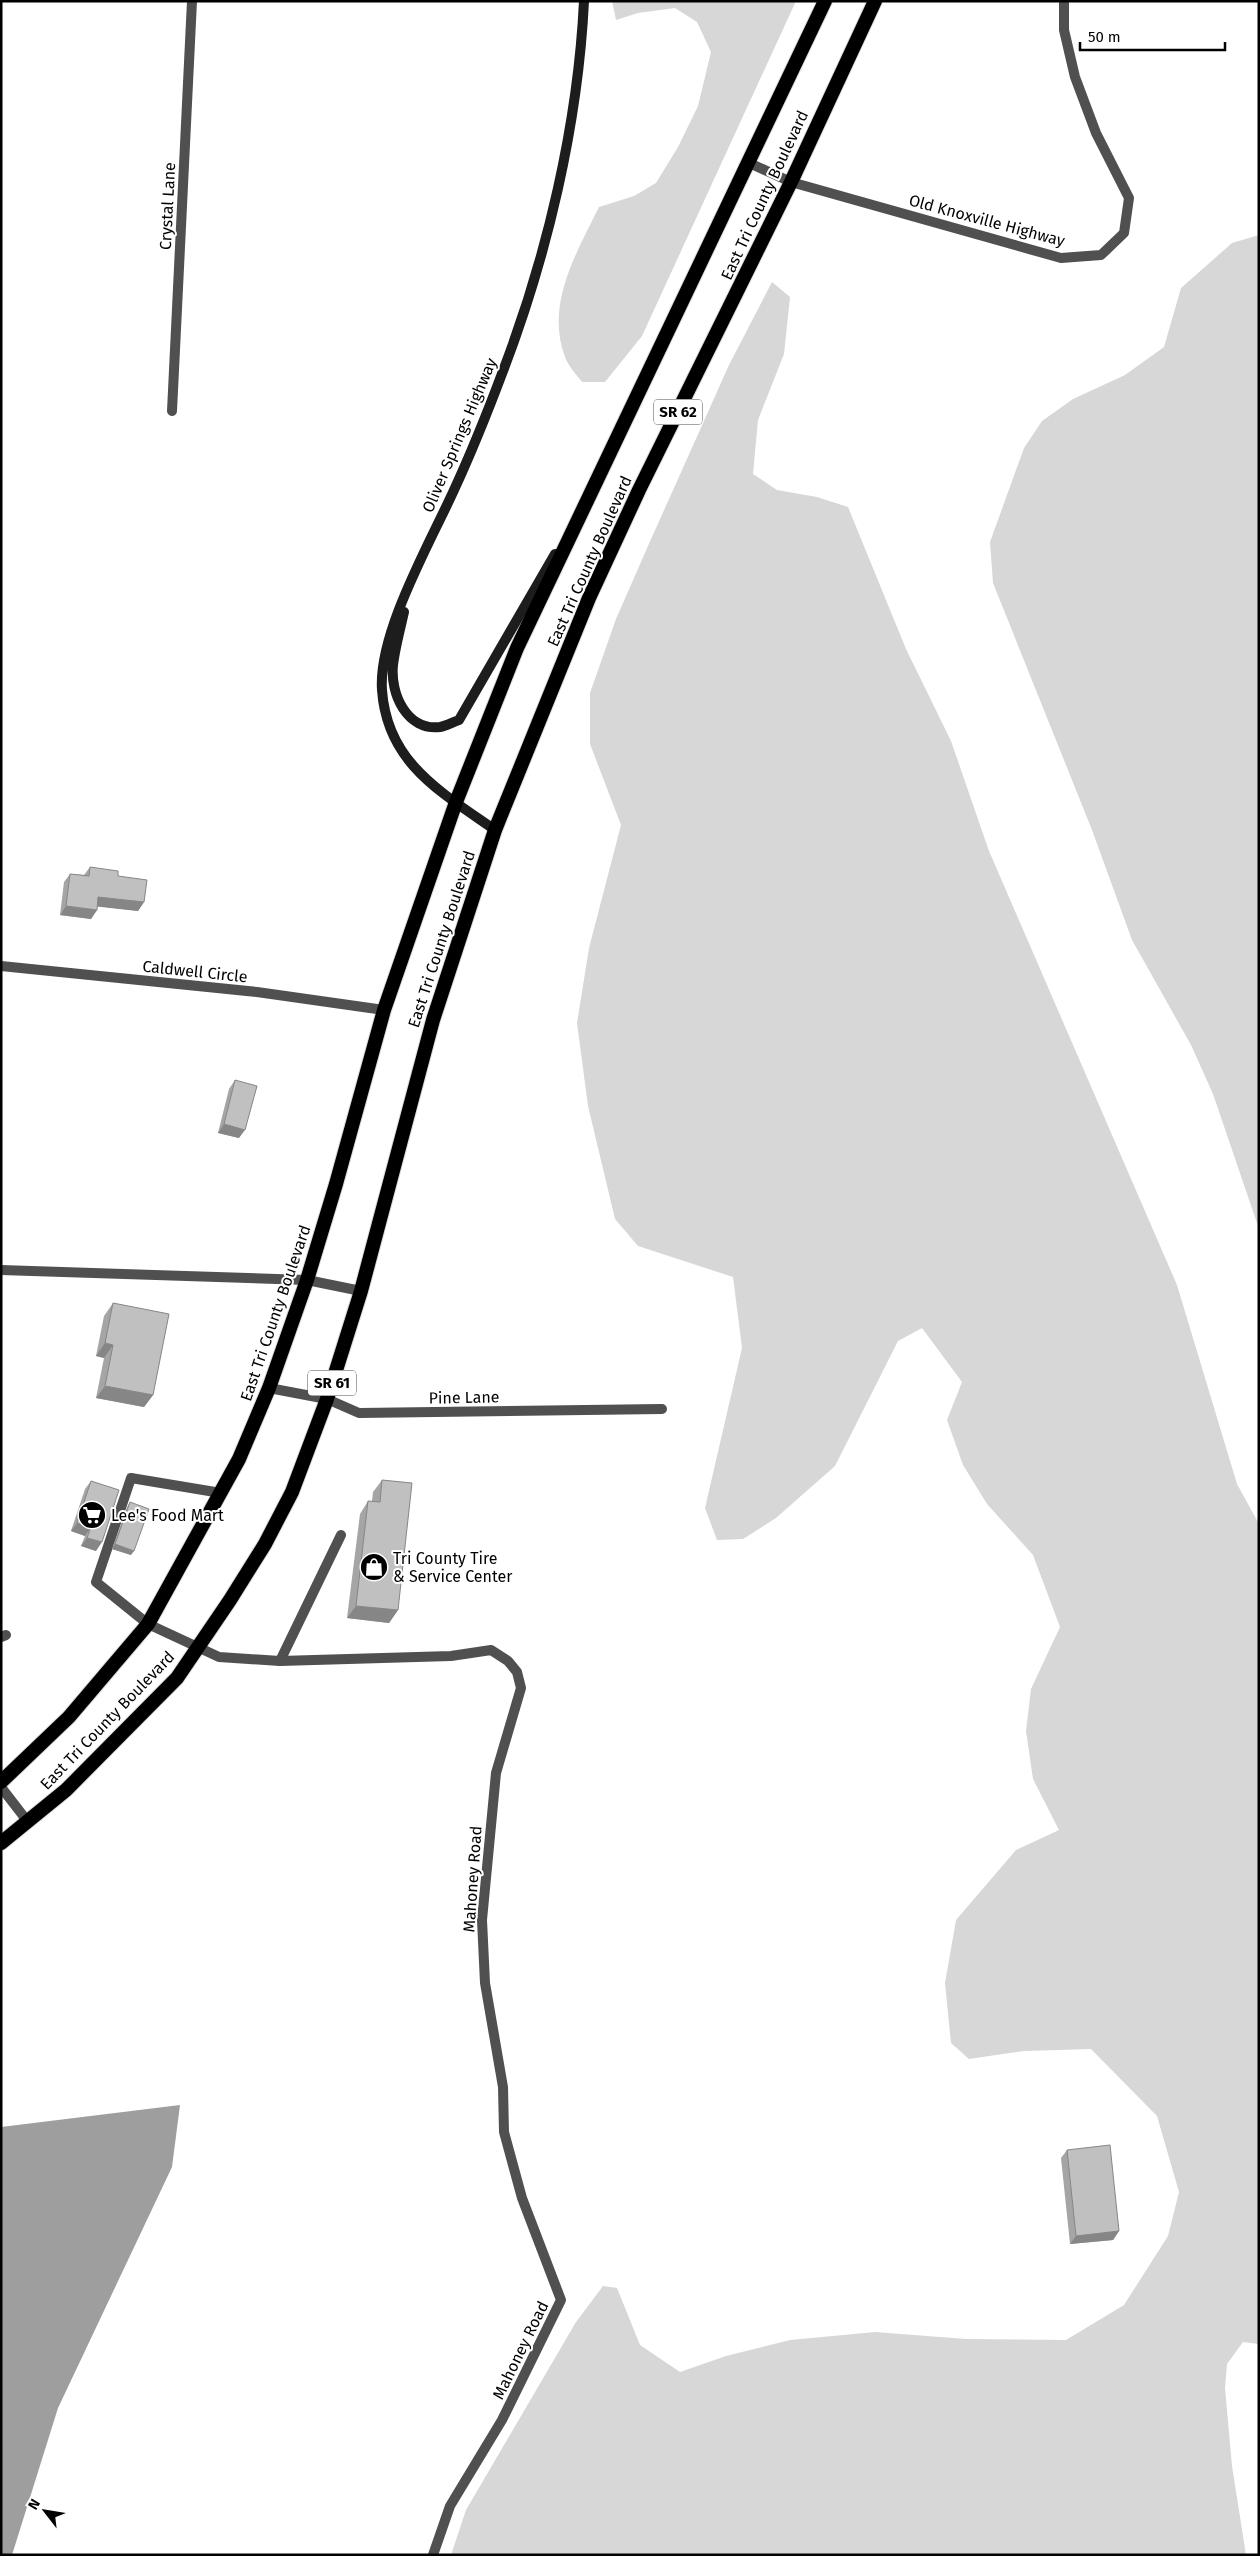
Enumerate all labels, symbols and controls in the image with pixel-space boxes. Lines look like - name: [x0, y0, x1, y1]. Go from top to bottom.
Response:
- scale bar: [1080, 20, 1225, 52]
- text: 50 m: [1088, 28, 1121, 46]
- street label: East Tri County Boulevard: [717, 107, 812, 283]
- street label: Crystal Lane: [156, 162, 179, 250]
- street label: Old Knoxville Highway: [907, 191, 1067, 250]
- street label: Oliver Springs Highway: [418, 355, 501, 515]
- road number: SR 62: [654, 400, 702, 424]
- street label: East Tri County Boulevard: [543, 473, 636, 649]
- street label: East Tri County Boulevard: [404, 848, 479, 1030]
- street label: Caldwell Circle: [142, 957, 248, 986]
- street label: East Tri County Boulevard: [236, 1223, 315, 1404]
- road number: SR 61: [308, 1370, 356, 1396]
- street label: Pine Lane: [428, 1387, 500, 1408]
- supermarket icon: Lee's Food Mart: [77, 1500, 107, 1530]
- place label: Lee's Food Mart: [111, 1506, 224, 1525]
- place label: Tri County Tire & Service Center: [393, 1549, 513, 1586]
- shop icon: Tri County Tire & Service Center: [359, 1552, 389, 1582]
- street label: East Tri County Boulevard: [36, 1647, 178, 1793]
- street label: Mahoney Road: [459, 1825, 486, 1933]
- street label: Mahoney Road: [488, 2298, 552, 2402]
- north arrow: [20, 2486, 70, 2536]
- text: N: [25, 2496, 44, 2513]

